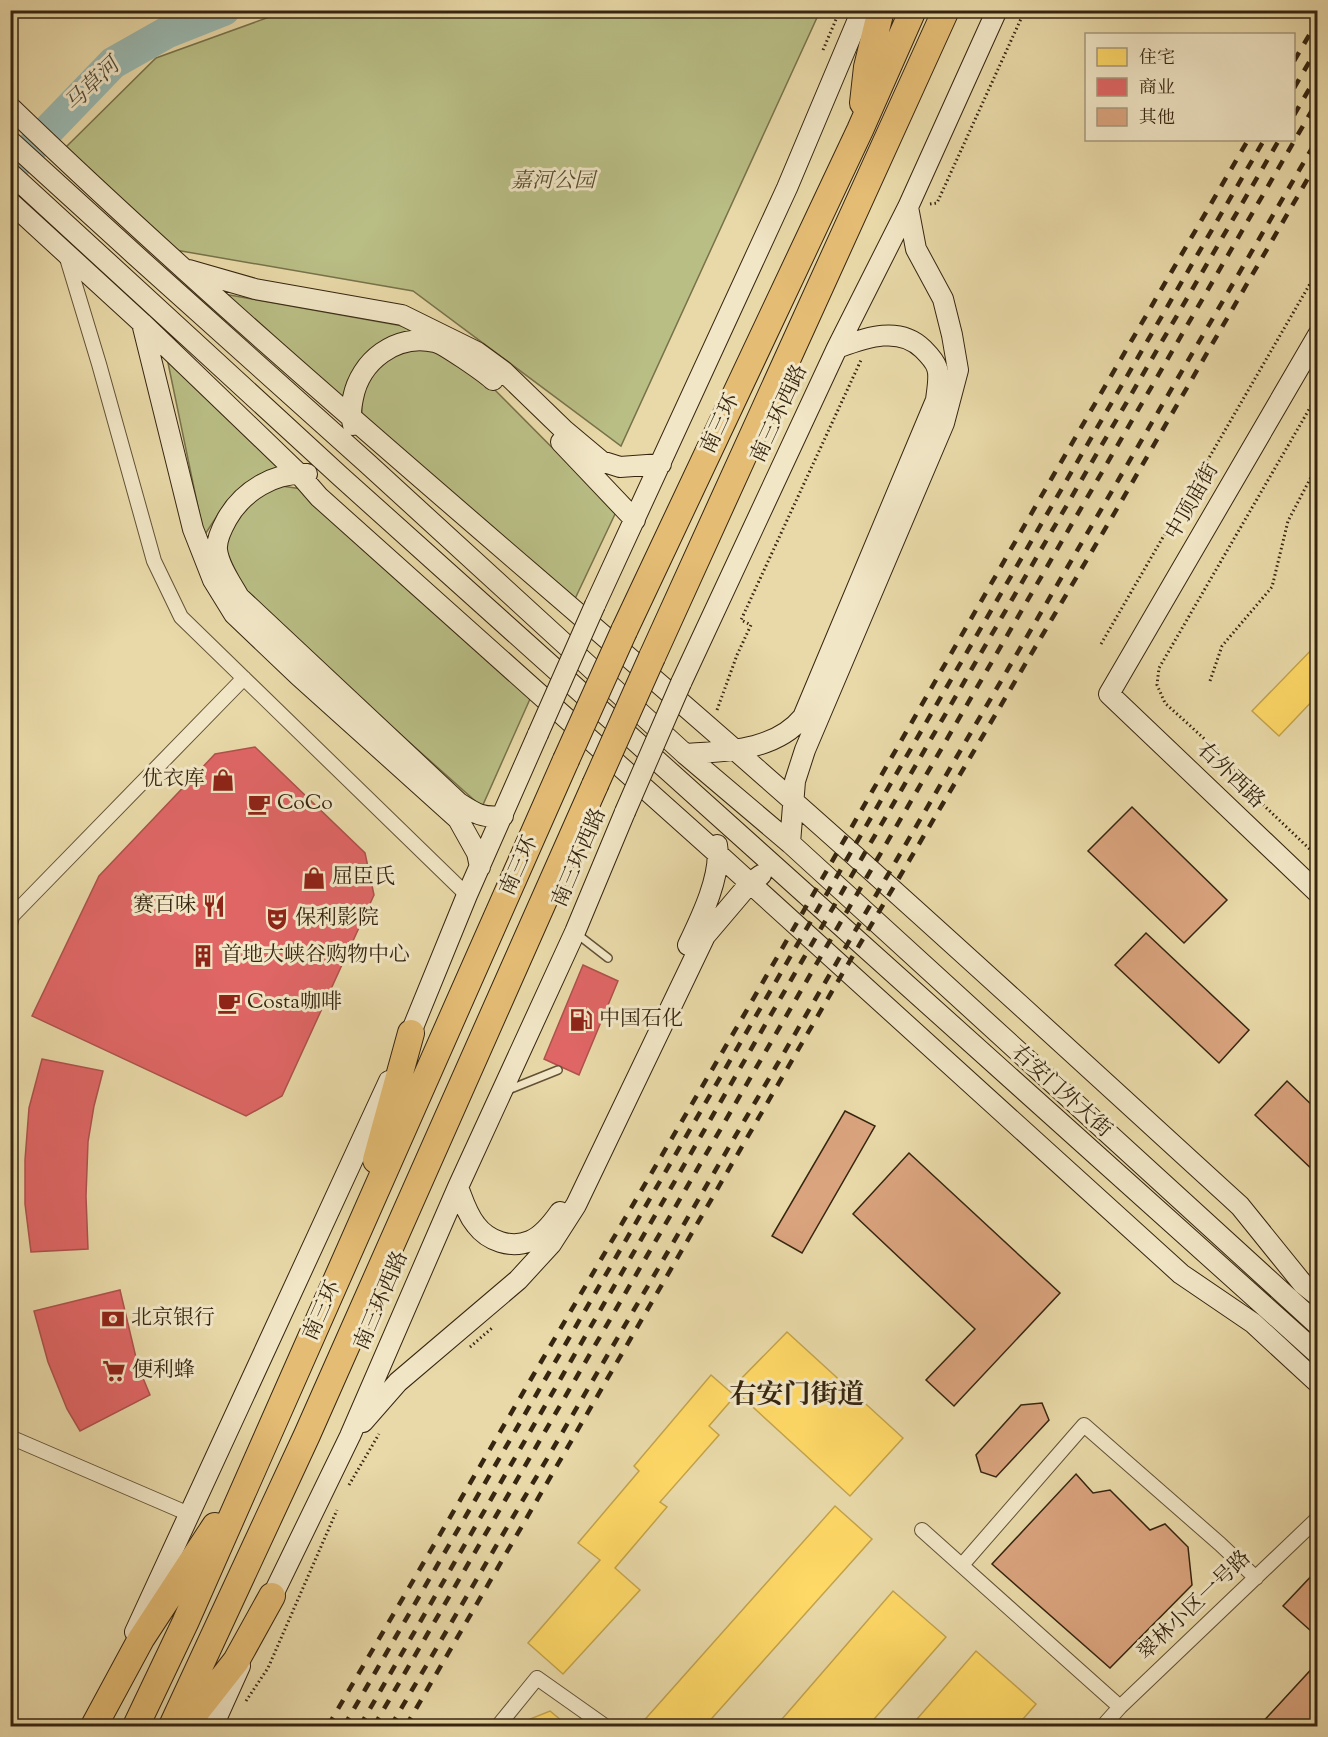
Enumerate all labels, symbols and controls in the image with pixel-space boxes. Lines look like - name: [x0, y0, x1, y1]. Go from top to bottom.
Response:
- legend: [1085, 33, 1295, 141]
- text: 住宅: [1139, 46, 1175, 72]
- water label: 马草河: [58, 49, 131, 120]
- text: 商业: [1139, 76, 1175, 102]
- text: 其他: [1139, 106, 1175, 132]
- park label: 嘉河公园: [511, 167, 598, 197]
- street label: 南三环西路: [744, 360, 816, 468]
- street label: 南三环: [694, 389, 748, 459]
- street label: 中顶庙街: [1159, 458, 1227, 546]
- street label: 右外西路: [1189, 736, 1271, 816]
- place label: 优衣库: [142, 765, 205, 795]
- shop icon: 优衣库: [210, 767, 236, 793]
- place label: CoCo: [277, 789, 333, 819]
- cafe icon: CoCo: [246, 791, 272, 817]
- street label: 南三环西路: [546, 804, 614, 912]
- street label: 南三环: [493, 831, 547, 901]
- place label: 屈臣氏: [332, 863, 395, 893]
- shop icon: 屈臣氏: [301, 865, 327, 891]
- place label: 赛百味: [133, 891, 196, 921]
- restaurant icon: 赛百味: [201, 893, 227, 919]
- place label: 保利影院: [295, 904, 379, 934]
- theatre icon: 保利影院: [264, 906, 290, 932]
- place label: 首地大峡谷购物中心: [221, 941, 410, 971]
- building icon: 首地大峡谷购物中心: [190, 943, 216, 969]
- place label: Costa咖啡: [247, 988, 342, 1018]
- cafe icon: Costa咖啡: [216, 990, 242, 1016]
- place label: 中国石化: [599, 1005, 683, 1035]
- fuel station icon: 中国石化: [568, 1007, 594, 1033]
- street label: 右安门外大街: [1004, 1039, 1118, 1145]
- street label: 南三环西路: [348, 1247, 416, 1355]
- street label: 南三环: [296, 1276, 350, 1346]
- place label: 北京银行: [131, 1304, 215, 1334]
- bank icon: 北京银行: [100, 1306, 126, 1332]
- place label: 便利蜂: [132, 1356, 195, 1386]
- supermarket icon: 便利蜂: [101, 1358, 127, 1384]
- district label: 右安门街道: [730, 1377, 865, 1416]
- street label: 翠林小区一号路: [1132, 1544, 1258, 1668]

